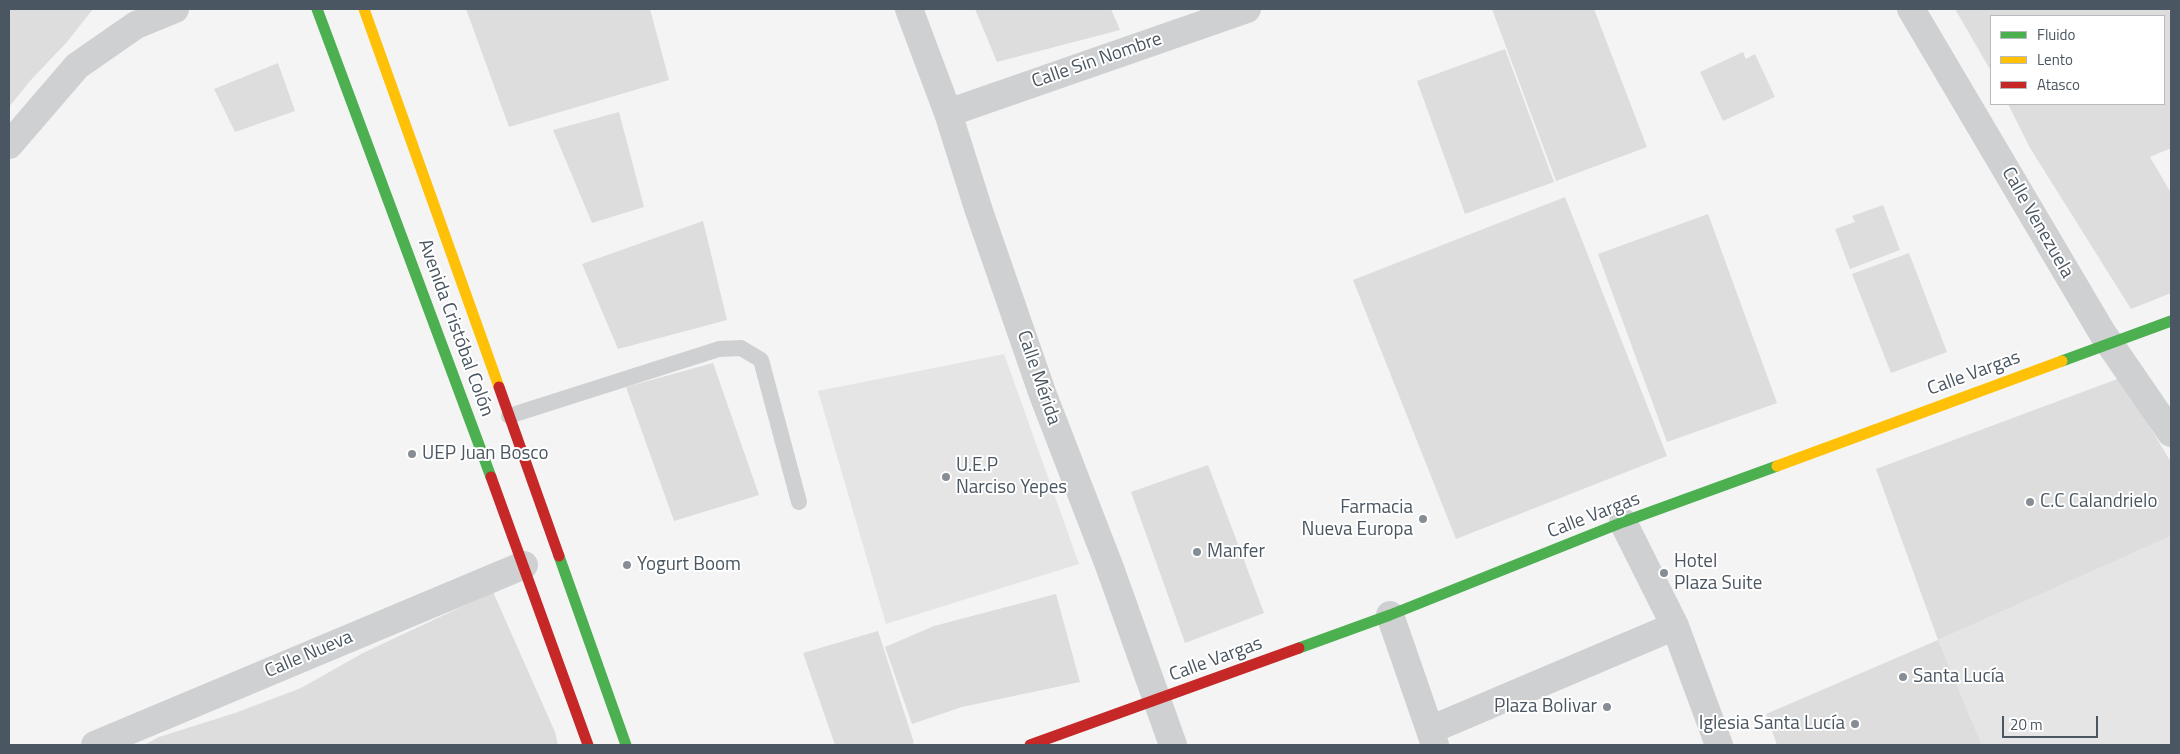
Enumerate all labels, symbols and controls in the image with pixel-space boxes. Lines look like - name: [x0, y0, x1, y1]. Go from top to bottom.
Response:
- legend: [1990, 15, 2165, 105]
- text: Fluido: [2037, 23, 2075, 46]
- street label: Calle Sin Nombre: [1029, 28, 1165, 94]
- text: Lento: [2037, 48, 2073, 71]
- text: Atasco: [2037, 73, 2080, 96]
- street label: Calle Venezuela: [1996, 163, 2078, 283]
- street label: Avenida Cristóbal Colón: [412, 236, 498, 420]
- street label: Calle Mérida: [1011, 328, 1065, 428]
- street label: Calle Vargas: [1925, 347, 2023, 401]
- place label: UEP Juan Bosco: [422, 443, 548, 465]
- marker: UEP Juan Bosco: [406, 448, 418, 460]
- place label: U.E.P Narciso Yepes: [956, 455, 1067, 499]
- marker: U.E.P Narciso Yepes: [940, 471, 952, 483]
- street label: Calle Vargas: [1545, 488, 1643, 544]
- place label: C.C Calandrielo: [2040, 491, 2158, 513]
- marker: C.C Calandrielo: [2024, 496, 2036, 508]
- place label: Farmacia Nueva Europa: [1302, 497, 1413, 541]
- marker: Farmacia Nueva Europa: [1417, 513, 1429, 525]
- place label: Manfer: [1207, 541, 1265, 563]
- marker: Manfer: [1191, 546, 1203, 558]
- place label: Hotel Plaza Suite: [1674, 551, 1762, 595]
- place label: Yogurt Boom: [637, 554, 741, 576]
- marker: Yogurt Boom: [621, 559, 633, 571]
- marker: Hotel Plaza Suite: [1658, 567, 1670, 579]
- street label: Calle Nueva: [262, 626, 356, 684]
- street label: Calle Vargas: [1167, 633, 1265, 687]
- place label: Santa Lucía: [1913, 666, 2004, 688]
- marker: Santa Lucía: [1897, 671, 1909, 683]
- place label: Plaza Bolivar: [1494, 696, 1597, 718]
- marker: Plaza Bolivar: [1601, 701, 1613, 713]
- scale bar: [2005, 706, 2101, 738]
- place label: Iglesia Santa Lucía: [1699, 713, 1845, 735]
- text: 20 m: [2010, 713, 2043, 736]
- marker: Iglesia Santa Lucía: [1849, 718, 1861, 730]

